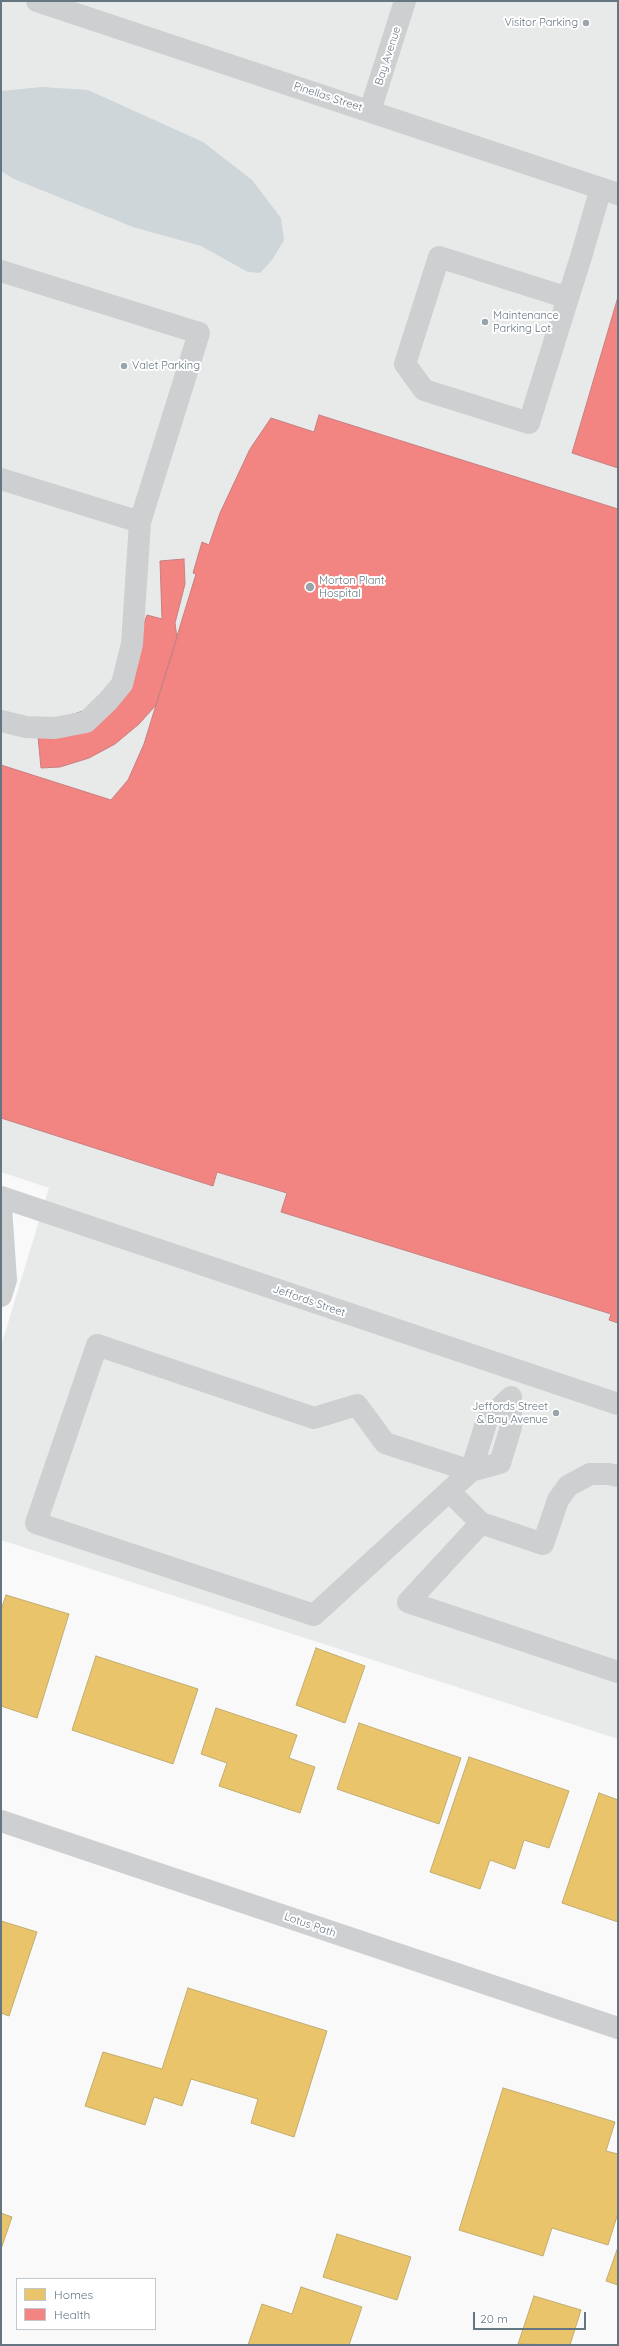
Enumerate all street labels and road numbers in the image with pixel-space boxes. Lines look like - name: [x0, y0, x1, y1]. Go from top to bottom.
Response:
- street label: Bay Avenue: [372, 25, 404, 87]
- street label: Pinellas Street: [292, 80, 364, 114]
- street label: Jeffords Street: [271, 1282, 347, 1320]
- street label: Lotus Path: [282, 1910, 338, 1940]

